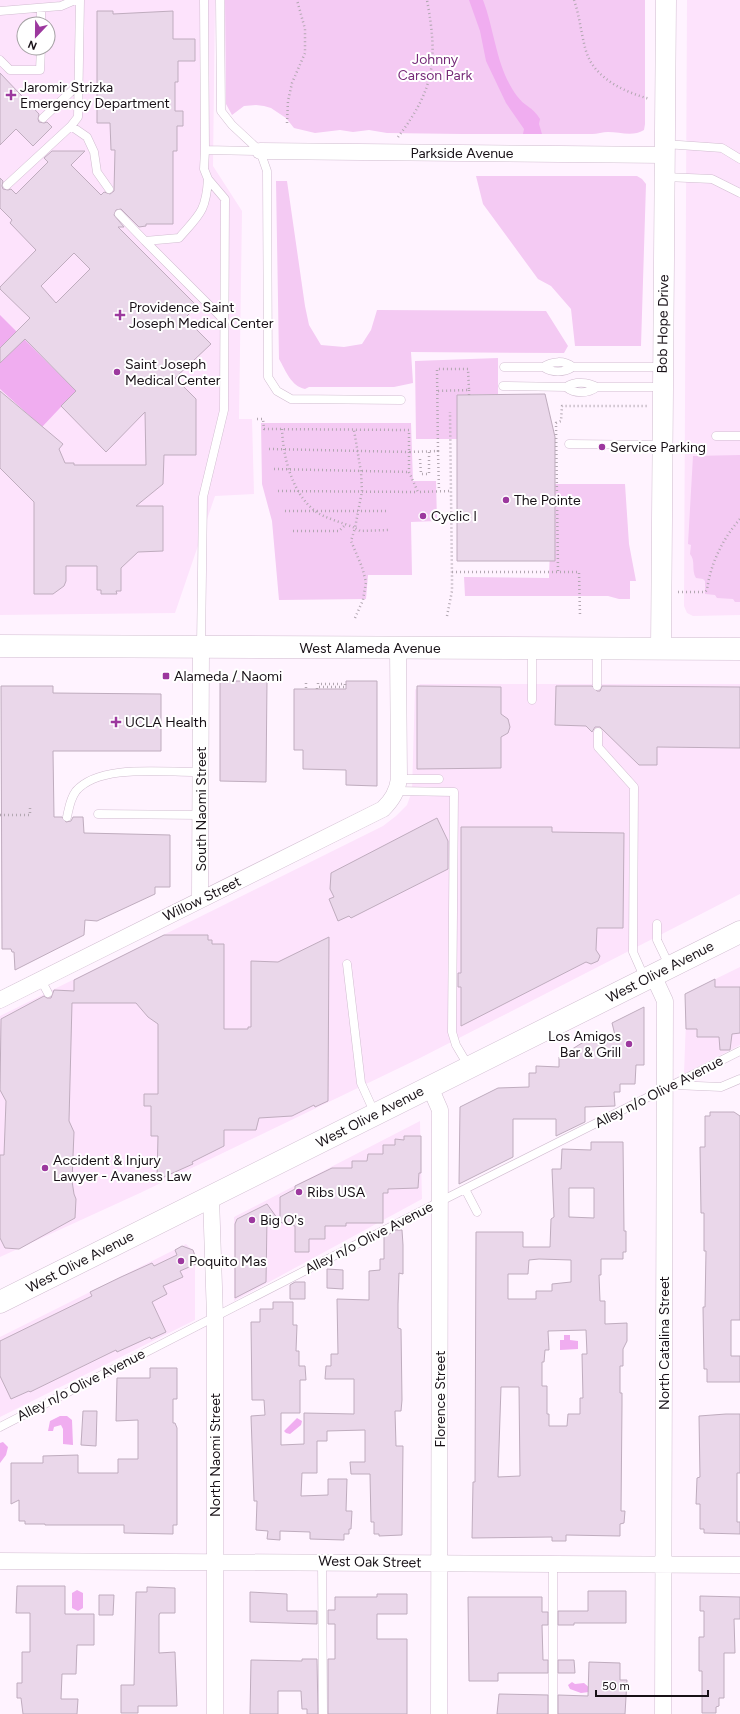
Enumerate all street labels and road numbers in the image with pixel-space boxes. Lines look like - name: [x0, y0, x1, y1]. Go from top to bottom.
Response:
- street label: Parkside Avenue: [410, 145, 514, 162]
- street label: Bob Hope Drive: [654, 274, 672, 374]
- street label: West Alameda Avenue: [299, 640, 441, 657]
- street label: South Naomi Street: [193, 746, 210, 872]
- street label: Willow Street: [160, 873, 244, 925]
- street label: West Olive Avenue: [603, 937, 717, 1006]
- street label: Alley n/o Olive Avenue: [592, 1052, 726, 1132]
- street label: West Olive Avenue: [313, 1082, 427, 1151]
- street label: Alley n/o Olive Avenue: [302, 1198, 436, 1278]
- street label: West Olive Avenue: [23, 1227, 137, 1296]
- street label: North Catalina Street: [656, 1276, 673, 1410]
- street label: Alley n/o Olive Avenue: [14, 1345, 148, 1425]
- street label: Florence Street: [432, 1351, 449, 1447]
- street label: North Naomi Street: [207, 1393, 224, 1517]
- street label: West Oak Street: [318, 1553, 422, 1571]

